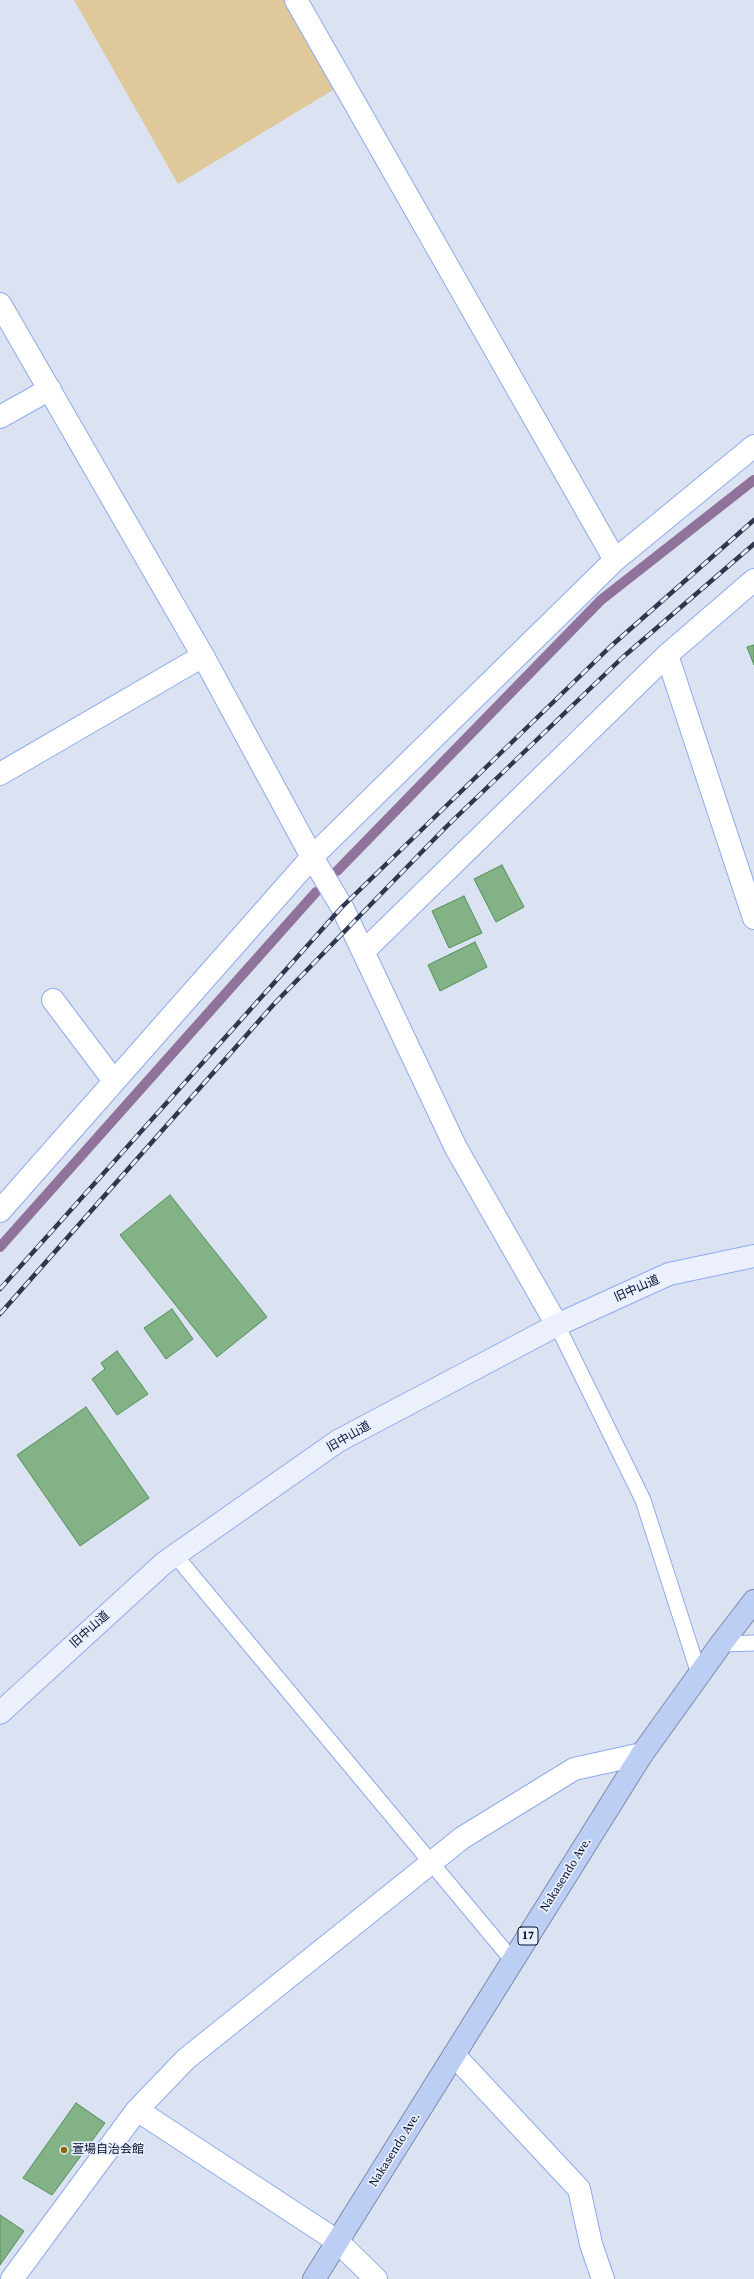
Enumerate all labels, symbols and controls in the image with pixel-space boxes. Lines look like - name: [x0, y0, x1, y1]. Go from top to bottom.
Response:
- street label: 旧中山道: [612, 1273, 662, 1305]
- street label: 旧中山道: [325, 1419, 373, 1455]
- street label: 旧中山道: [67, 1609, 113, 1651]
- street label: Nakasendo Ave.: [537, 1835, 595, 1915]
- road number: 17: [518, 1927, 538, 1945]
- street label: Nakasendo Ave.: [366, 2110, 424, 2190]
- place label: 萱場自治会館: [72, 2143, 144, 2157]
- marker: 萱場自治会館: [59, 2145, 69, 2155]

